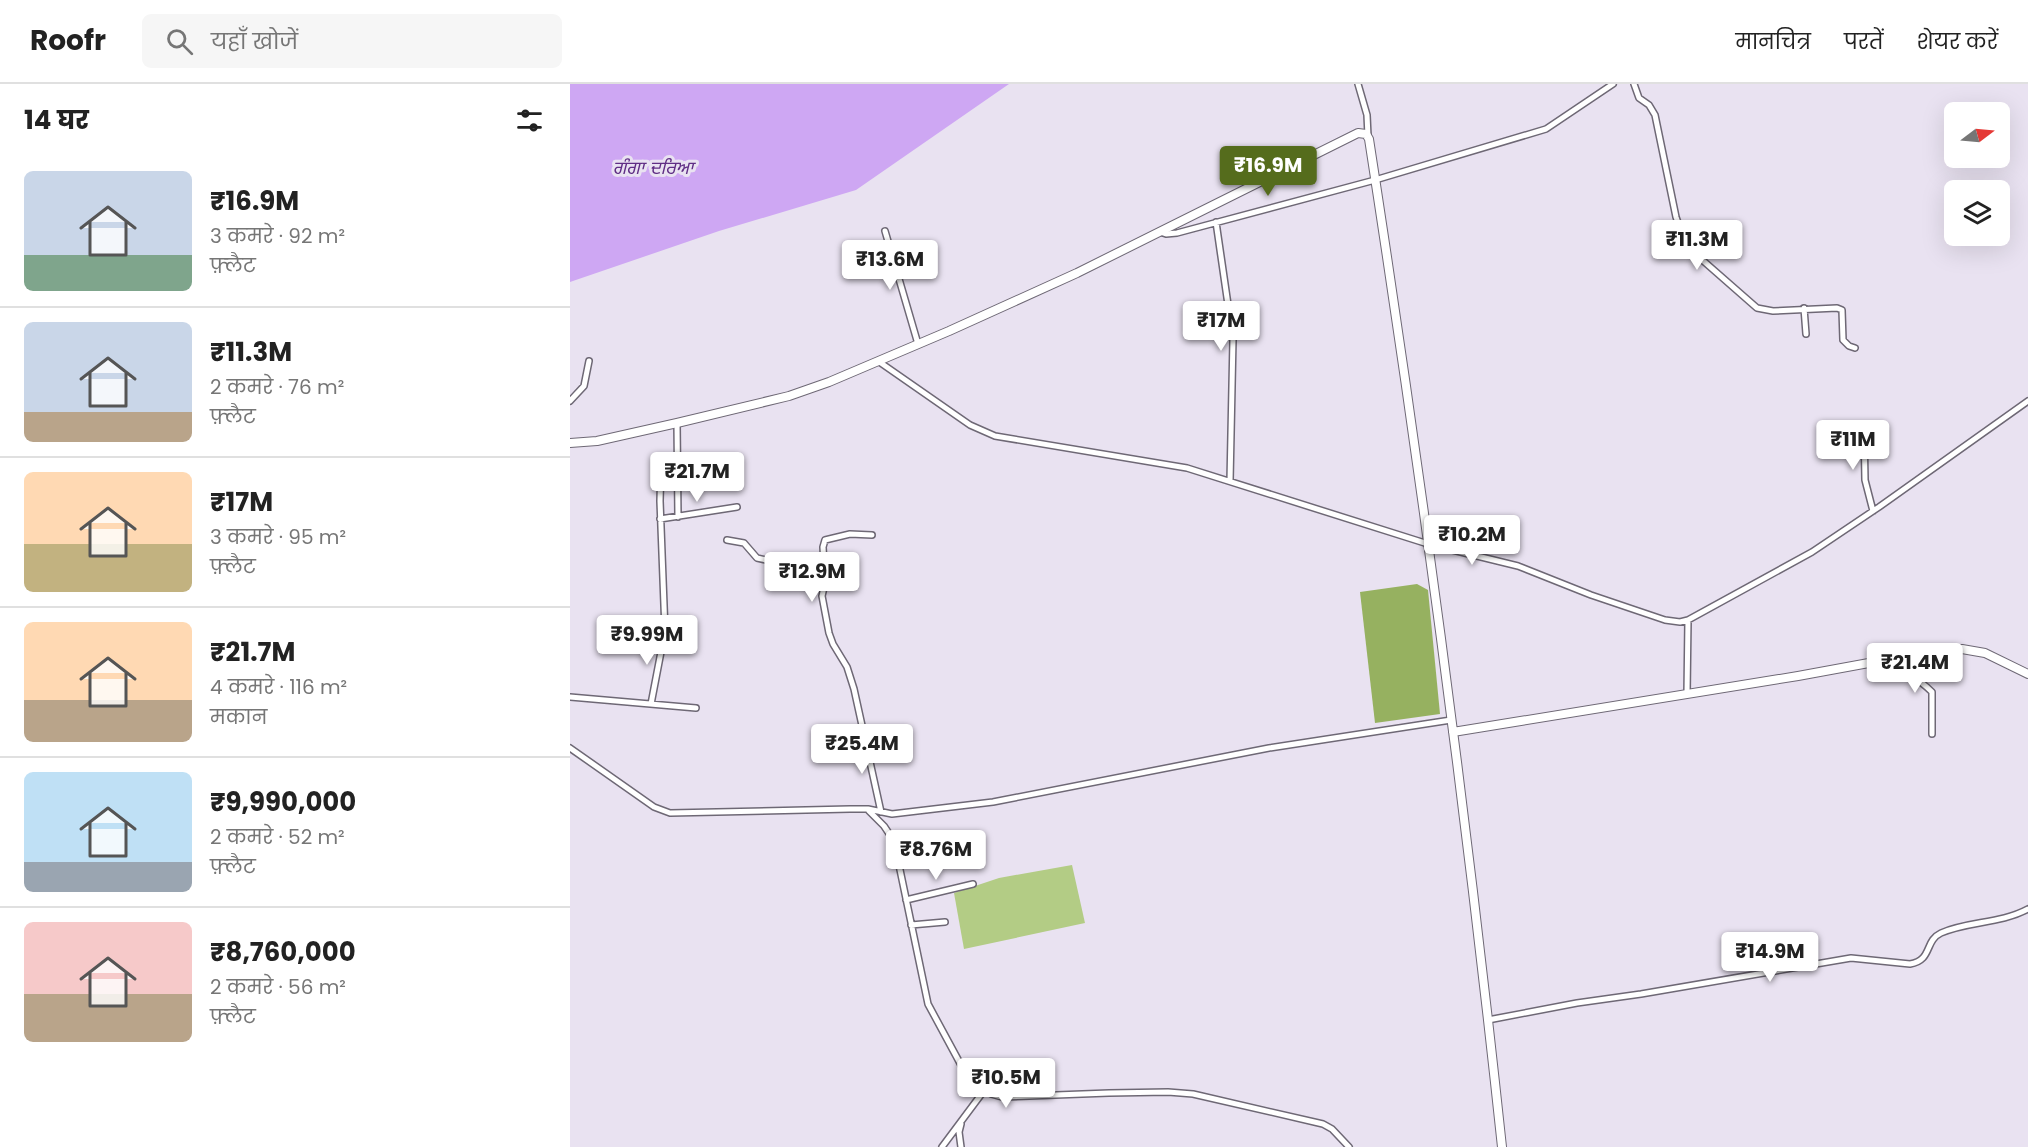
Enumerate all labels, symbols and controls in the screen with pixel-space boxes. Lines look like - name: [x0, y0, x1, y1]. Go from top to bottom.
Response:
- search box: [142, 14, 562, 68]
- text: Roofr: [30, 21, 106, 60]
- icon: search: [163, 25, 196, 58]
- text: यहाँ खोजें: [211, 26, 298, 57]
- text: मानचित्र: [1735, 27, 1811, 56]
- text: परतें: [1844, 27, 1883, 56]
- text: शेयर करें: [1916, 27, 1998, 56]
- text: 14 घर: [24, 102, 89, 138]
- north arrow: [1944, 102, 2010, 168]
- map controls: [1944, 102, 2010, 246]
- icon: filters: [513, 104, 546, 137]
- pin: ₹16.9M: [1219, 146, 1317, 197]
- text: ₹16.9M: [1234, 151, 1302, 179]
- water label: ਗੰਗਾ ਦਰਿਆ: [613, 155, 697, 180]
- button: layers: [1944, 180, 2010, 246]
- text: ₹16.9M: [210, 183, 299, 219]
- icon: home: [72, 195, 144, 267]
- pin: ₹11.3M: [1648, 220, 1746, 271]
- text: 3 कमरे · 92 m²: [210, 222, 345, 250]
- text: ₹11.3M: [1665, 225, 1729, 253]
- pin: ₹13.6M: [841, 240, 939, 291]
- text: ₹13.6M: [856, 245, 924, 273]
- text: फ़्लैट: [210, 252, 256, 280]
- pin: ₹17M: [1185, 301, 1257, 352]
- text: ₹17M: [1197, 306, 1245, 334]
- text: ₹11.3M: [210, 334, 292, 370]
- icon: home: [72, 346, 144, 418]
- text: 2 कमरे · 76 m²: [210, 373, 344, 401]
- text: फ़्लैट: [210, 403, 256, 431]
- pin: ₹11M: [1817, 420, 1889, 471]
- text: ₹11M: [1830, 425, 1876, 453]
- pin: ₹21.7M: [648, 452, 746, 503]
- text: ₹21.7M: [664, 457, 730, 485]
- text: ₹17M: [210, 484, 273, 520]
- icon: home: [72, 496, 144, 568]
- pin: ₹10.2M: [1423, 515, 1521, 566]
- text: ₹10.2M: [1438, 520, 1506, 548]
- text: 3 कमरे · 95 m²: [210, 523, 346, 551]
- pin: ₹12.9M: [763, 552, 861, 603]
- text: फ़्लैट: [210, 553, 256, 581]
- text: ₹12.9M: [778, 557, 846, 585]
- pin: ₹9.99M: [598, 615, 696, 666]
- text: ₹9.99M: [611, 620, 683, 648]
- text: ₹21.7M: [210, 634, 295, 670]
- pin: ₹21.4M: [1866, 643, 1964, 694]
- icon: home: [72, 646, 144, 718]
- text: ₹21.4M: [1881, 648, 1949, 676]
- text: 4 कमरे · 116 m²: [210, 673, 347, 701]
- text: मकान: [210, 703, 267, 731]
- pin: ₹25.4M: [813, 724, 911, 775]
- text: ₹25.4M: [825, 729, 899, 757]
- text: ₹9,990,000: [210, 784, 356, 820]
- icon: home: [72, 796, 144, 868]
- text: 2 कमरे · 52 m²: [210, 823, 345, 851]
- pin: ₹8.76M: [887, 830, 985, 881]
- text: ₹8.76M: [900, 835, 972, 863]
- text: फ़्लैट: [210, 853, 256, 881]
- pin: ₹14.9M: [1721, 932, 1819, 983]
- text: ₹8,760,000: [210, 934, 356, 970]
- text: ₹14.9M: [1735, 937, 1805, 965]
- icon: home: [72, 946, 144, 1018]
- text: 2 कमरे · 56 m²: [210, 973, 346, 1001]
- text: फ़्लैट: [210, 1003, 256, 1031]
- pin: ₹10.5M: [957, 1058, 1055, 1109]
- text: ₹10.5M: [971, 1063, 1041, 1091]

